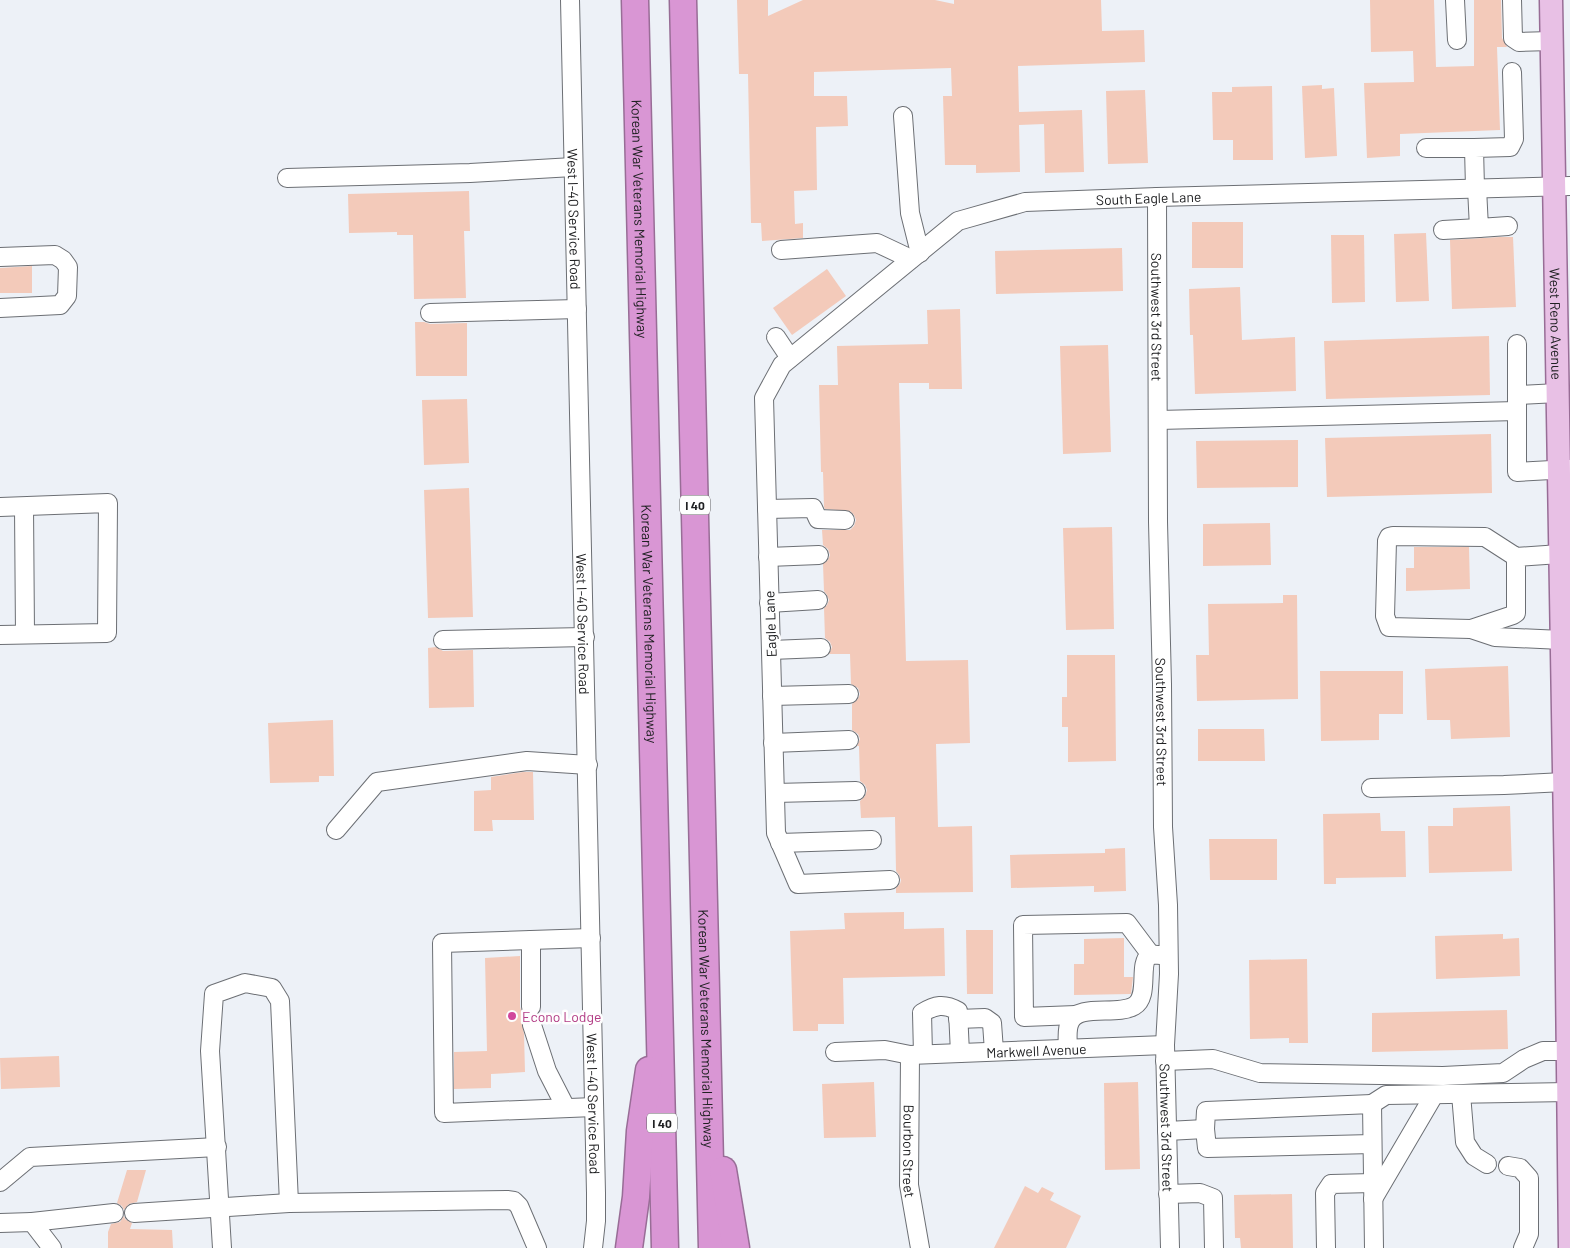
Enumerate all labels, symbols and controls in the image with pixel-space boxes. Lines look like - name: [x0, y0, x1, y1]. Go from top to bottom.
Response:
- street label: Korean War Veterans Memorial Highway: [629, 99, 652, 339]
- street label: West I-40 Service Road: [565, 148, 585, 290]
- street label: South Eagle Lane: [1095, 187, 1201, 208]
- street label: Southwest 3rd Street: [1149, 253, 1166, 381]
- street label: West Reno Avenue: [1547, 268, 1566, 380]
- road number: I 40: [680, 496, 710, 514]
- street label: Korean War Veterans Memorial Highway: [639, 504, 661, 744]
- street label: West I-40 Service Road: [574, 553, 594, 695]
- street label: Eagle Lane: [760, 590, 780, 658]
- street label: Southwest 3rd Street: [1153, 657, 1171, 786]
- street label: Korean War Veterans Memorial Highway: [696, 909, 718, 1149]
- place label: Econo Lodge: [522, 1008, 601, 1025]
- marker: Econo Lodge: [506, 1010, 518, 1022]
- street label: West I-40 Service Road: [584, 1033, 604, 1174]
- street label: Markwell Avenue: [986, 1040, 1087, 1061]
- street label: Southwest 3rd Street: [1157, 1063, 1177, 1192]
- street label: Bourbon Street: [901, 1104, 920, 1199]
- road number: I 40: [647, 1114, 677, 1132]

